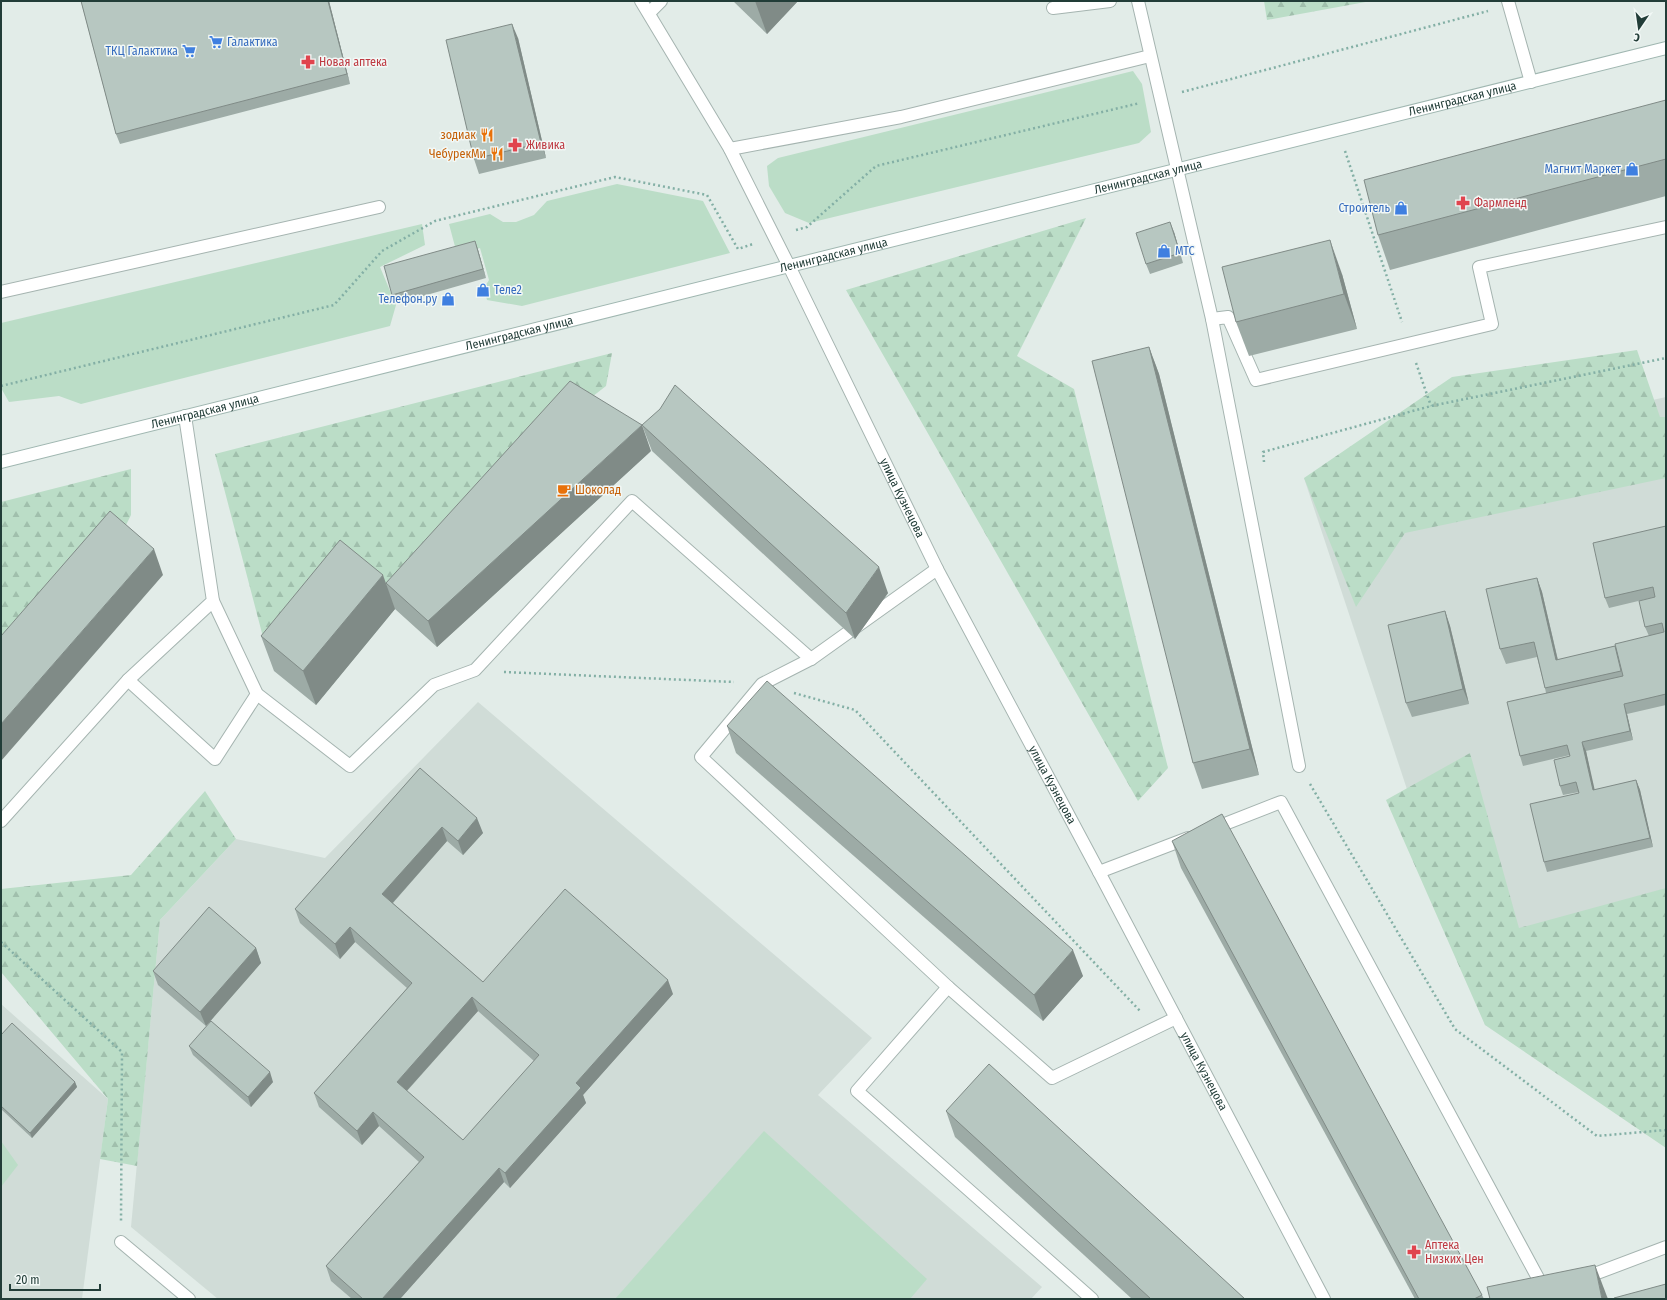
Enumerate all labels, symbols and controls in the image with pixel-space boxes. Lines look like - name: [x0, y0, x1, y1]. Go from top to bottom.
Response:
- north arrow: [1619, 8, 1659, 48]
- text: С: [1632, 30, 1641, 44]
- supermarket icon: Галактика: [208, 34, 224, 50]
- place label: Галактика: [227, 35, 278, 49]
- supermarket icon: ТКЦ Галактика: [181, 43, 197, 59]
- place label: ТКЦ Галактика: [105, 44, 178, 58]
- pharmacy icon: Новая аптека: [300, 54, 316, 70]
- place label: Новая аптека: [319, 55, 387, 69]
- street label: Ленинградская улица: [1407, 78, 1518, 119]
- restaurant icon: зодиак: [479, 127, 495, 143]
- place label: зодиак: [441, 128, 476, 142]
- pharmacy icon: Живика: [507, 137, 523, 153]
- place label: Живика: [526, 138, 565, 152]
- restaurant icon: ЧебурекМи: [489, 146, 505, 162]
- place label: ЧебурекМи: [429, 147, 486, 161]
- street label: Ленинградская улица: [1093, 157, 1203, 197]
- shop icon: Магнит Маркет: [1624, 161, 1640, 177]
- place label: Магнит Маркет: [1545, 162, 1621, 176]
- pharmacy icon: Фармленд: [1455, 195, 1471, 211]
- place label: Фармленд: [1474, 196, 1527, 210]
- shop icon: Строитель: [1393, 200, 1409, 216]
- place label: Строитель: [1338, 201, 1390, 215]
- street label: Ленинградская улица: [778, 235, 889, 275]
- shop icon: МТС: [1156, 243, 1172, 259]
- place label: МТС: [1175, 244, 1195, 258]
- shop icon: Теле2: [475, 282, 491, 298]
- place label: Теле2: [494, 283, 522, 297]
- shop icon: Телефон.ру: [440, 291, 456, 307]
- place label: Телефон.ру: [378, 292, 438, 306]
- street label: Ленинградская улица: [464, 313, 575, 353]
- street label: Ленинградская улица: [149, 391, 260, 431]
- street label: улица Кузнецова: [877, 456, 928, 540]
- cafe icon: Шоколад: [556, 482, 572, 498]
- place label: Шоколад: [575, 483, 621, 497]
- street label: улица Кузнецова: [1026, 743, 1079, 826]
- street label: улица Кузнецова: [1178, 1030, 1230, 1113]
- place label: Аптека Низких Цен: [1425, 1238, 1484, 1266]
- pharmacy icon: Аптека Низких Цен: [1406, 1244, 1422, 1260]
- scale bar: [10, 1266, 100, 1292]
- text: 20 m: [16, 1273, 40, 1287]

